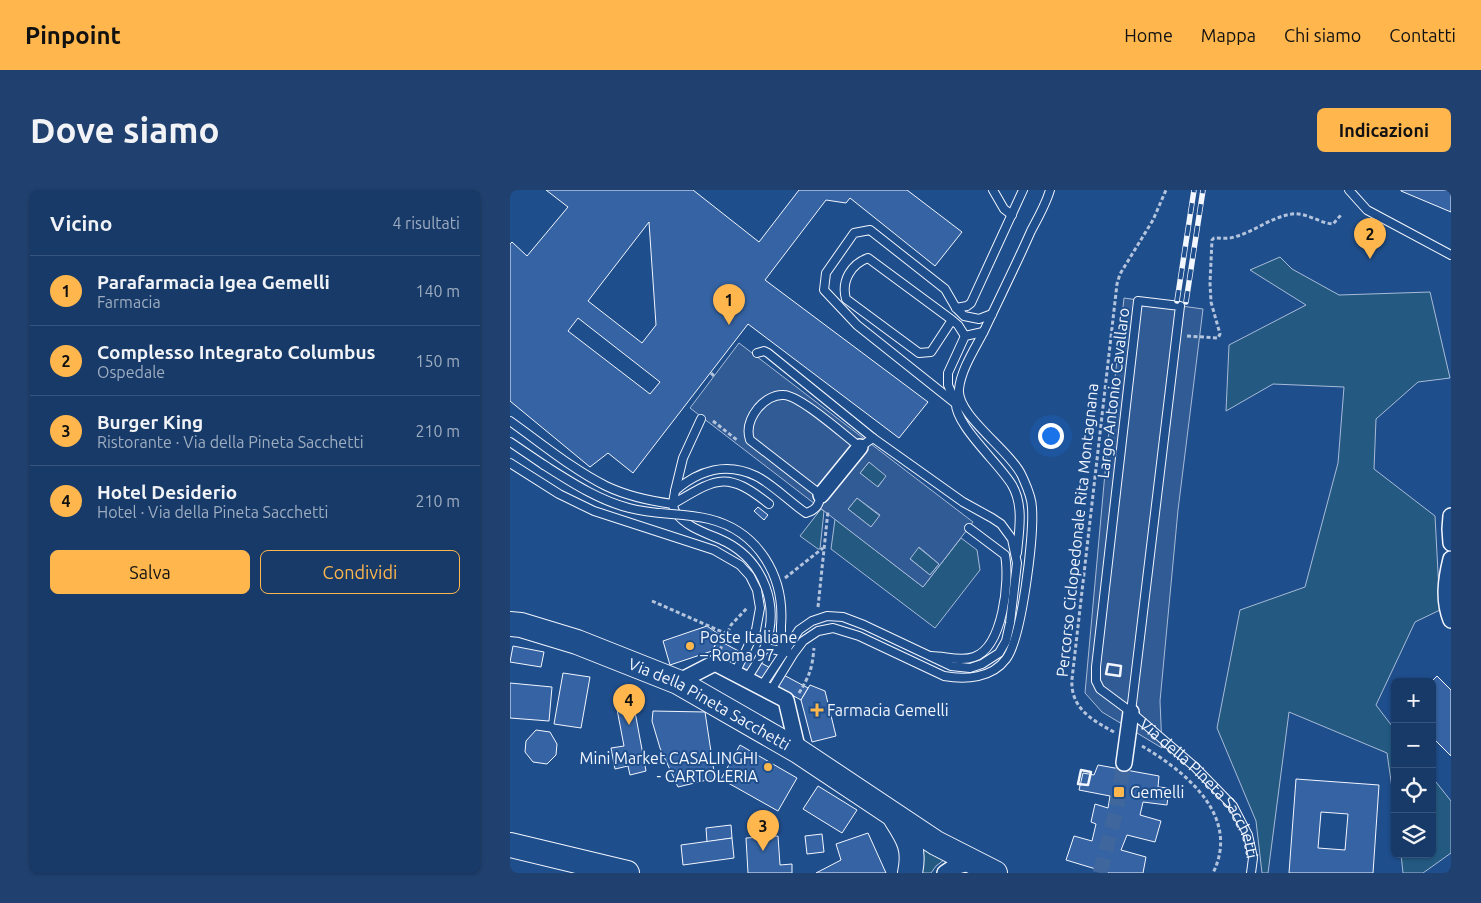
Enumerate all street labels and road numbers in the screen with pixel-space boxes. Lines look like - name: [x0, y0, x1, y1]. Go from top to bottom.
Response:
- street label: Largo Antonio Cavallaro: [1094, 307, 1132, 479]
- street label: Percorso Ciclopedonale Rita Montagnana: [1053, 382, 1101, 678]
- street label: Via della Pineta Sacchetti: [626, 654, 794, 754]
- street label: Via della Pineta Sacchetti: [1136, 715, 1262, 860]

